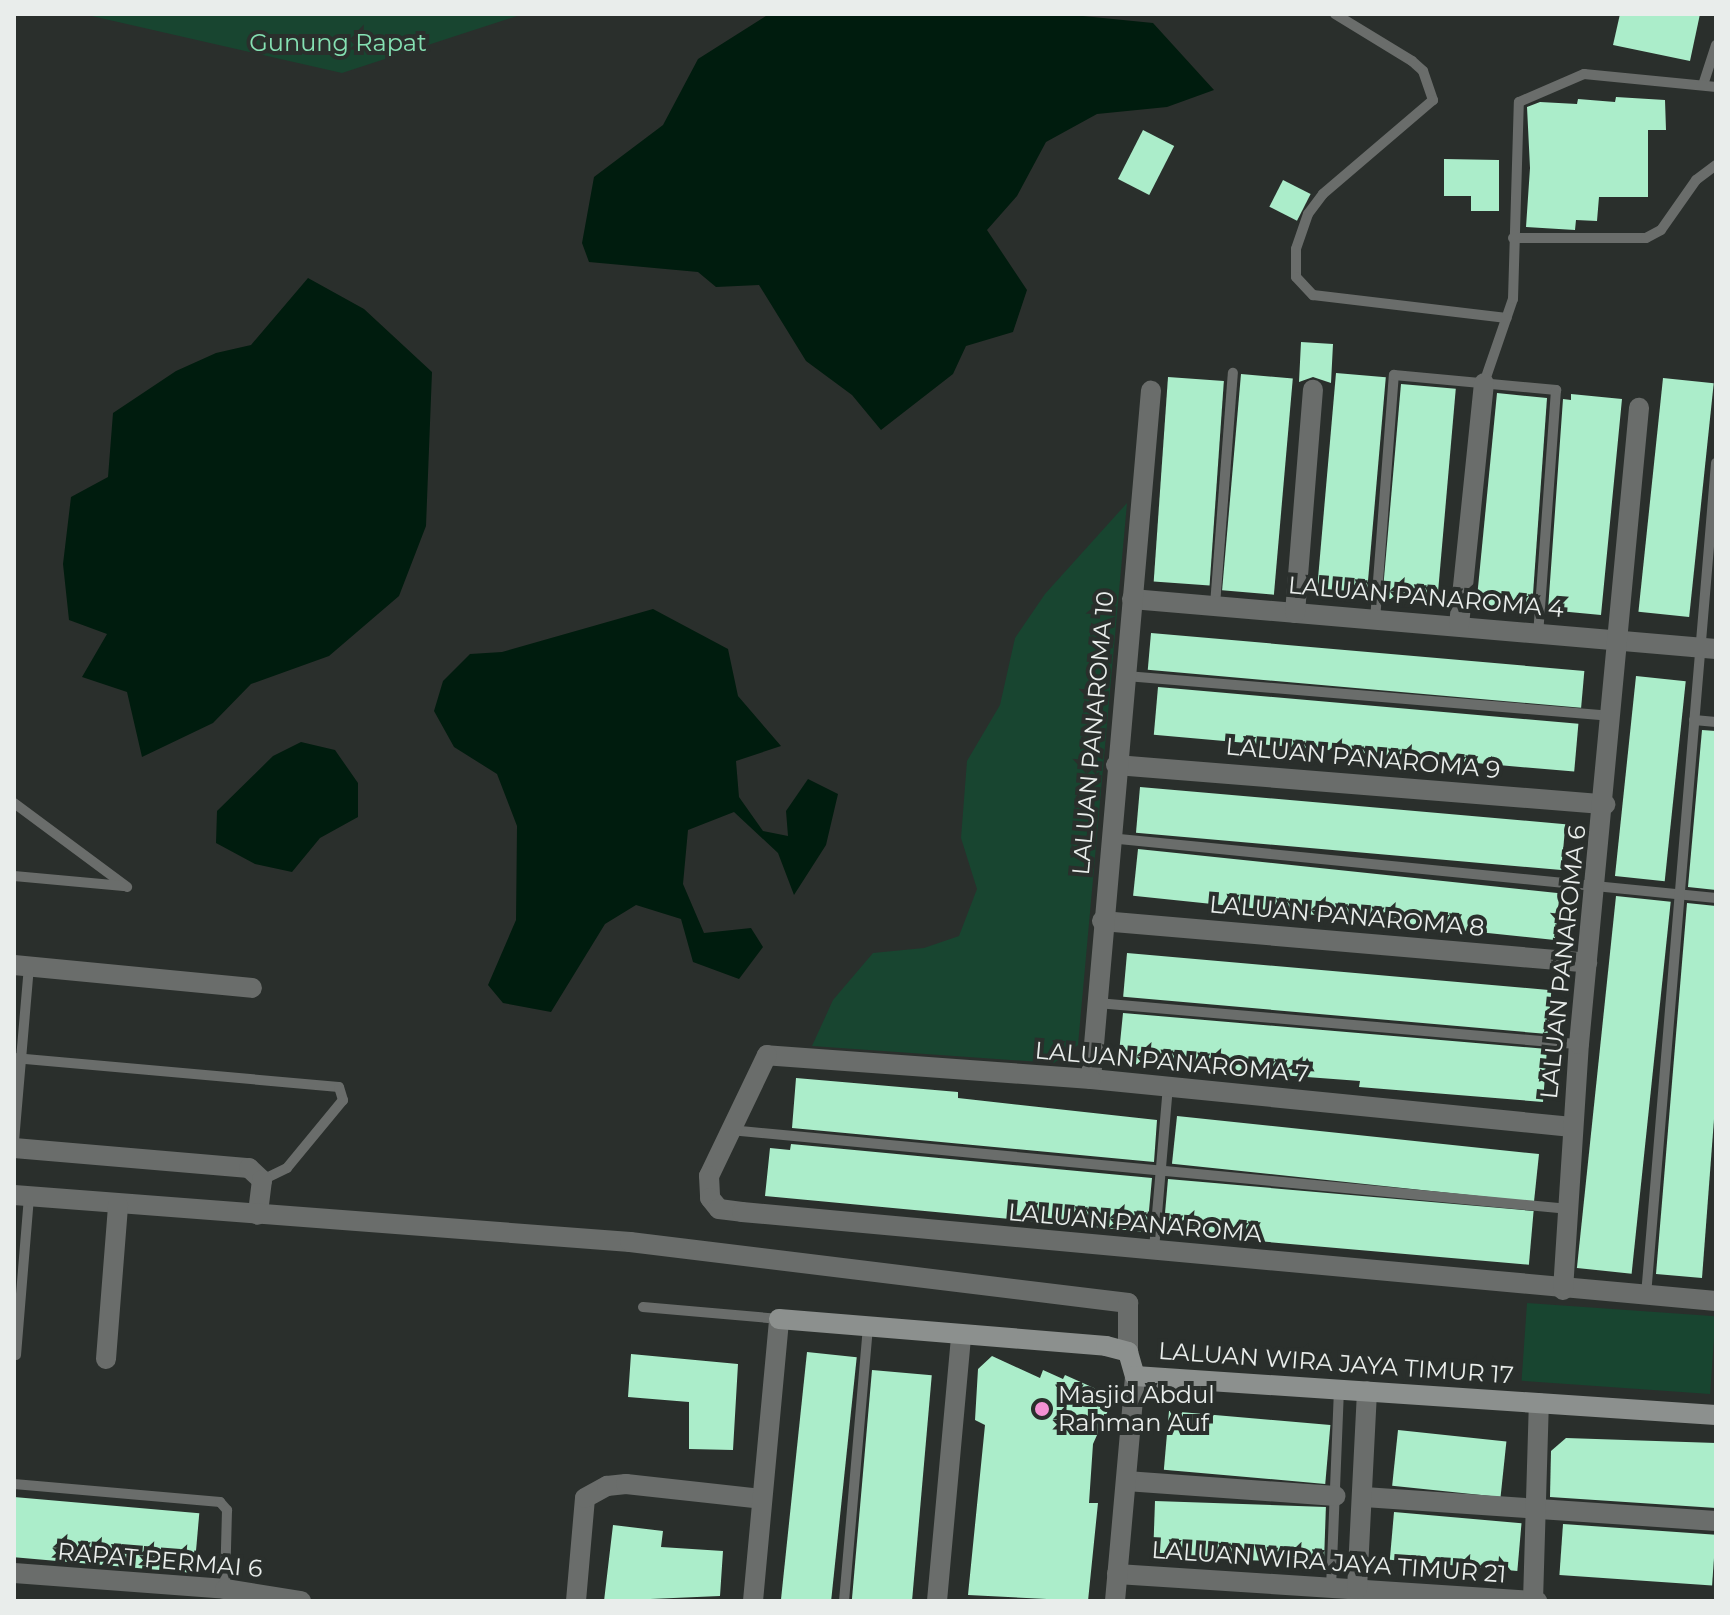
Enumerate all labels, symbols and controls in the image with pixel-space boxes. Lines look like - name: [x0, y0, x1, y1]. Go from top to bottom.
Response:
- park label: Gunung Rapat: [249, 29, 427, 57]
- street label: LALUAN PANAROMA 4: [1287, 571, 1565, 623]
- street label: LALUAN PANAROMA 10: [1066, 590, 1120, 876]
- street label: LALUAN PANAROMA 9: [1225, 732, 1501, 784]
- street label: LALUAN PANAROMA 6: [1534, 824, 1592, 1100]
- street label: LALUAN PANAROMA 8: [1208, 890, 1486, 942]
- street label: LALUAN PANAROMA 7: [1034, 1036, 1310, 1088]
- street label: LALUAN PANAROMA: [1007, 1198, 1263, 1248]
- street label: LALUAN WIRA JAYA TIMUR 17: [1157, 1336, 1515, 1390]
- place label: Masjid Abdul Rahman Auf: [1058, 1381, 1215, 1437]
- marker: Masjid Abdul Rahman Auf: [1033, 1400, 1051, 1418]
- street label: LALUAN WIRA JAYA TIMUR 21: [1151, 1535, 1507, 1589]
- street label: RAPAT PERMAI 6: [56, 1537, 264, 1583]

